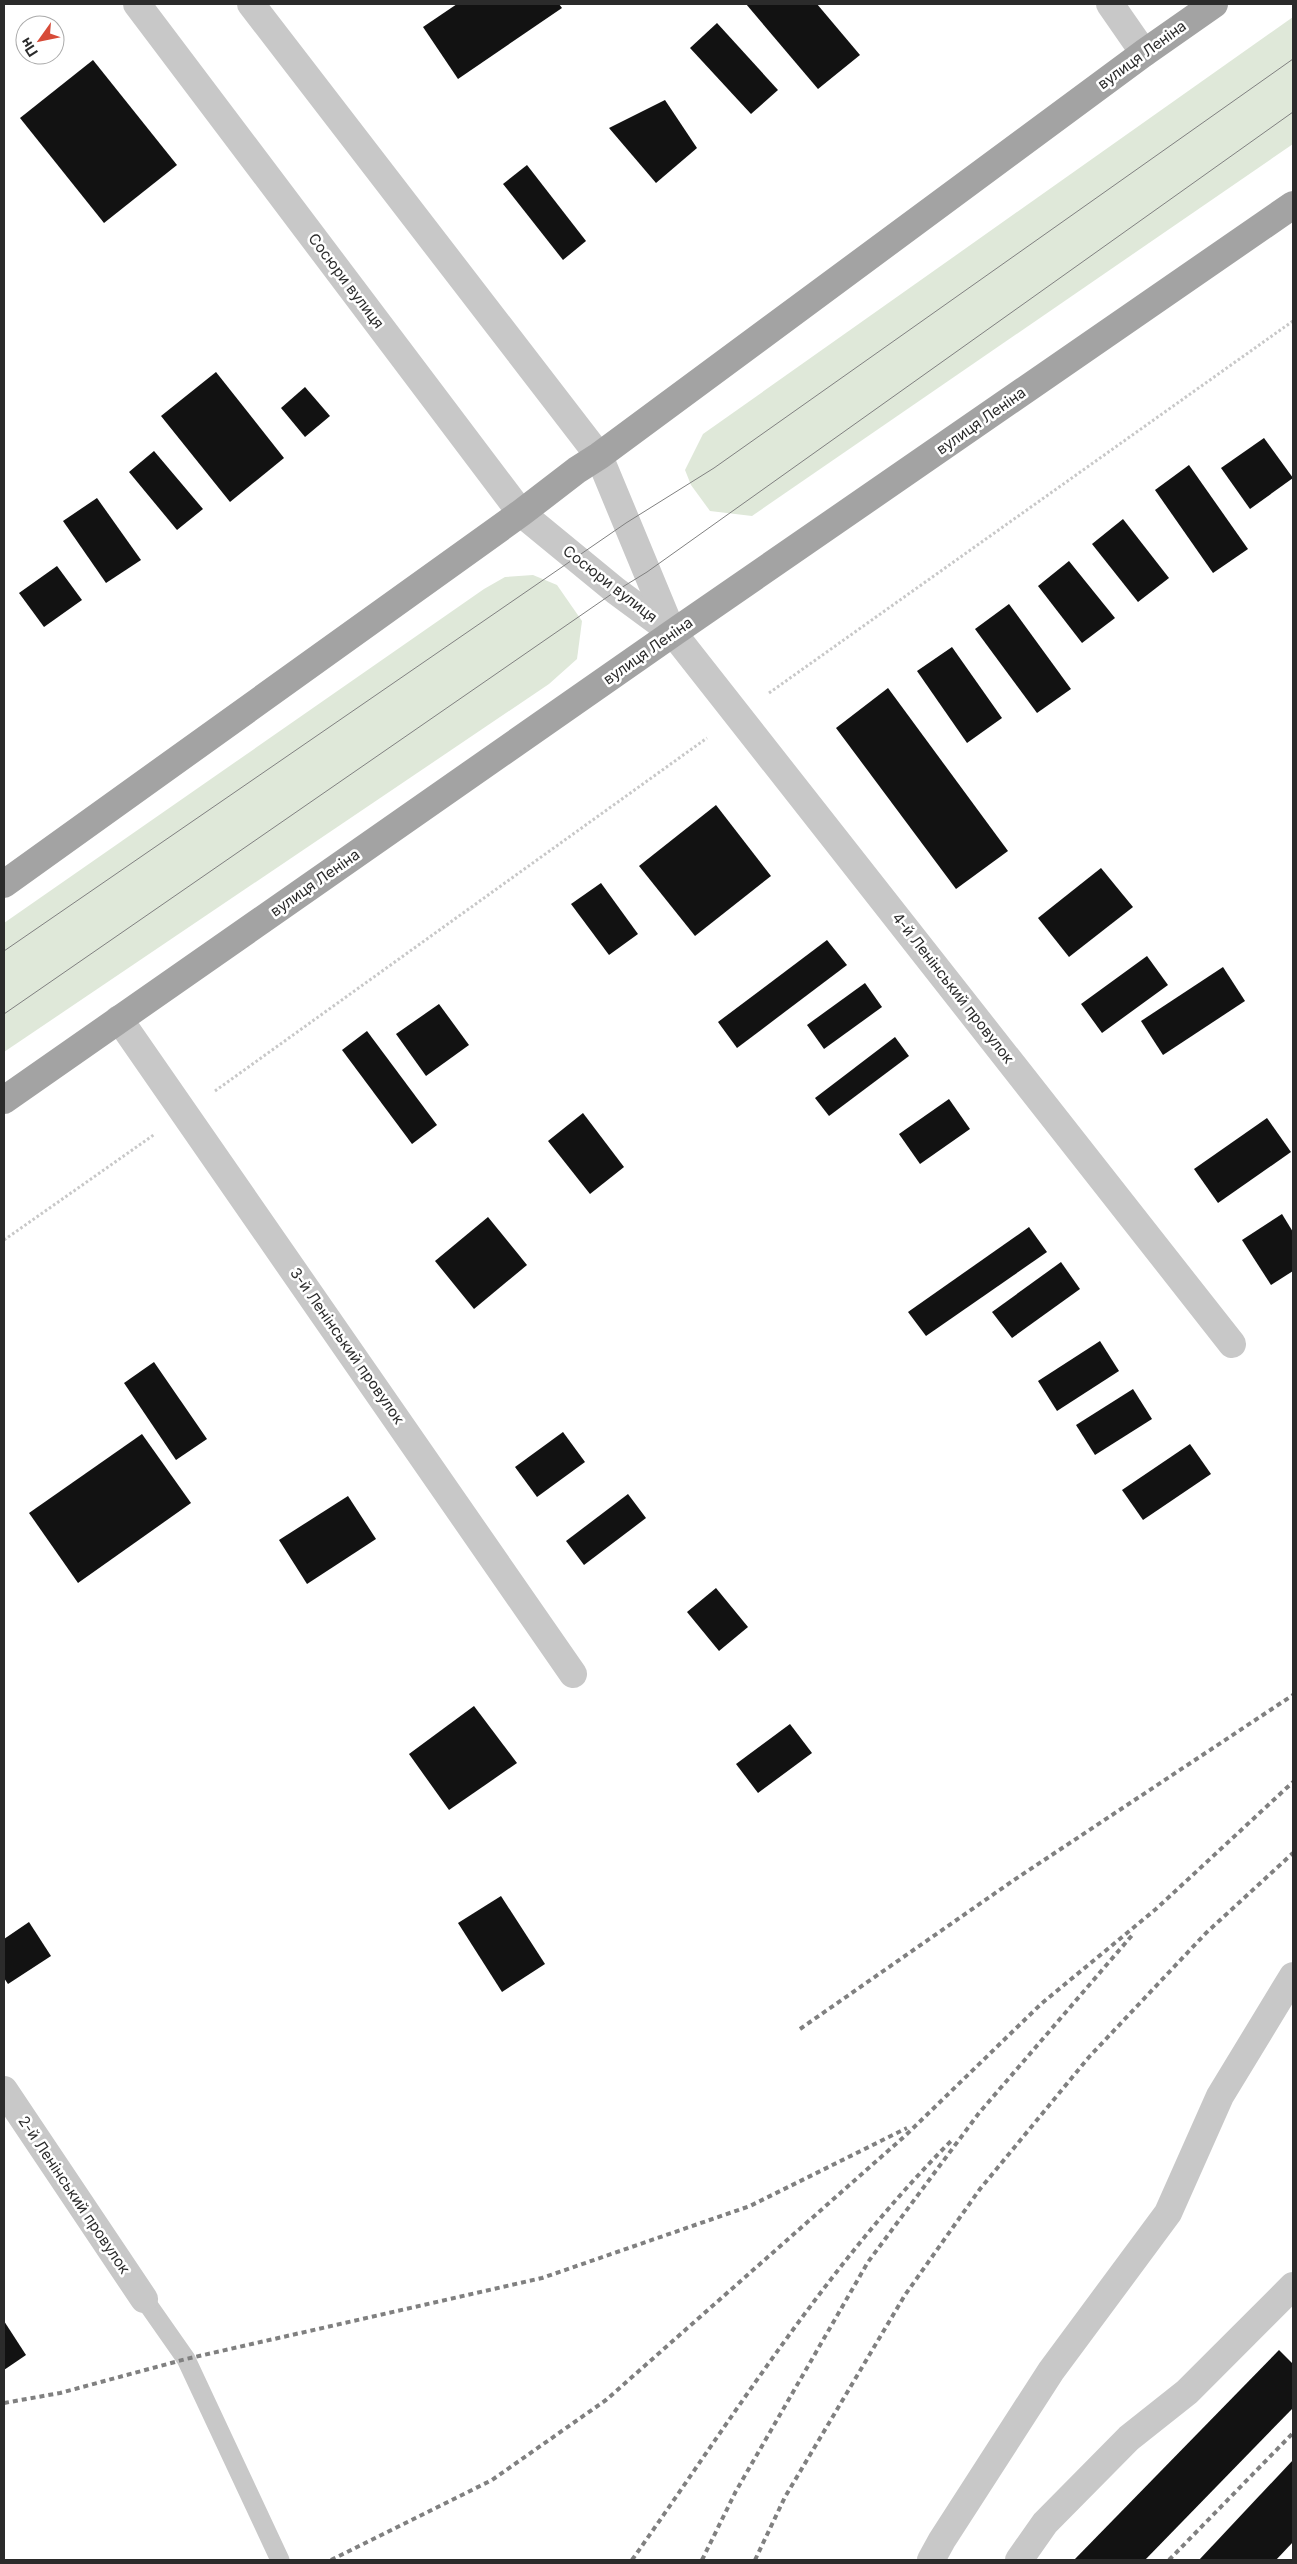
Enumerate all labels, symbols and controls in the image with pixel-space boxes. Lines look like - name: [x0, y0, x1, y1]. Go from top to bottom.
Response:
- north arrow: [15, 15, 65, 65]
- street label: вулиця Леніна: [1094, 16, 1190, 93]
- text: Пн: [16, 35, 41, 60]
- street label: Сосюри вулиця: [304, 229, 388, 332]
- street label: вулиця Леніна: [932, 383, 1029, 458]
- street label: Сосюри вулиця: [559, 541, 661, 626]
- street label: вулиця Леніна: [599, 613, 696, 688]
- street label: вулиця Леніна: [266, 845, 363, 920]
- street label: 4-й Ленінський провулок: [888, 908, 1018, 1067]
- street label: 3-й Ленінський провулок: [286, 1264, 409, 1428]
- street label: 2-й Ленінський провулок: [14, 2112, 134, 2277]

